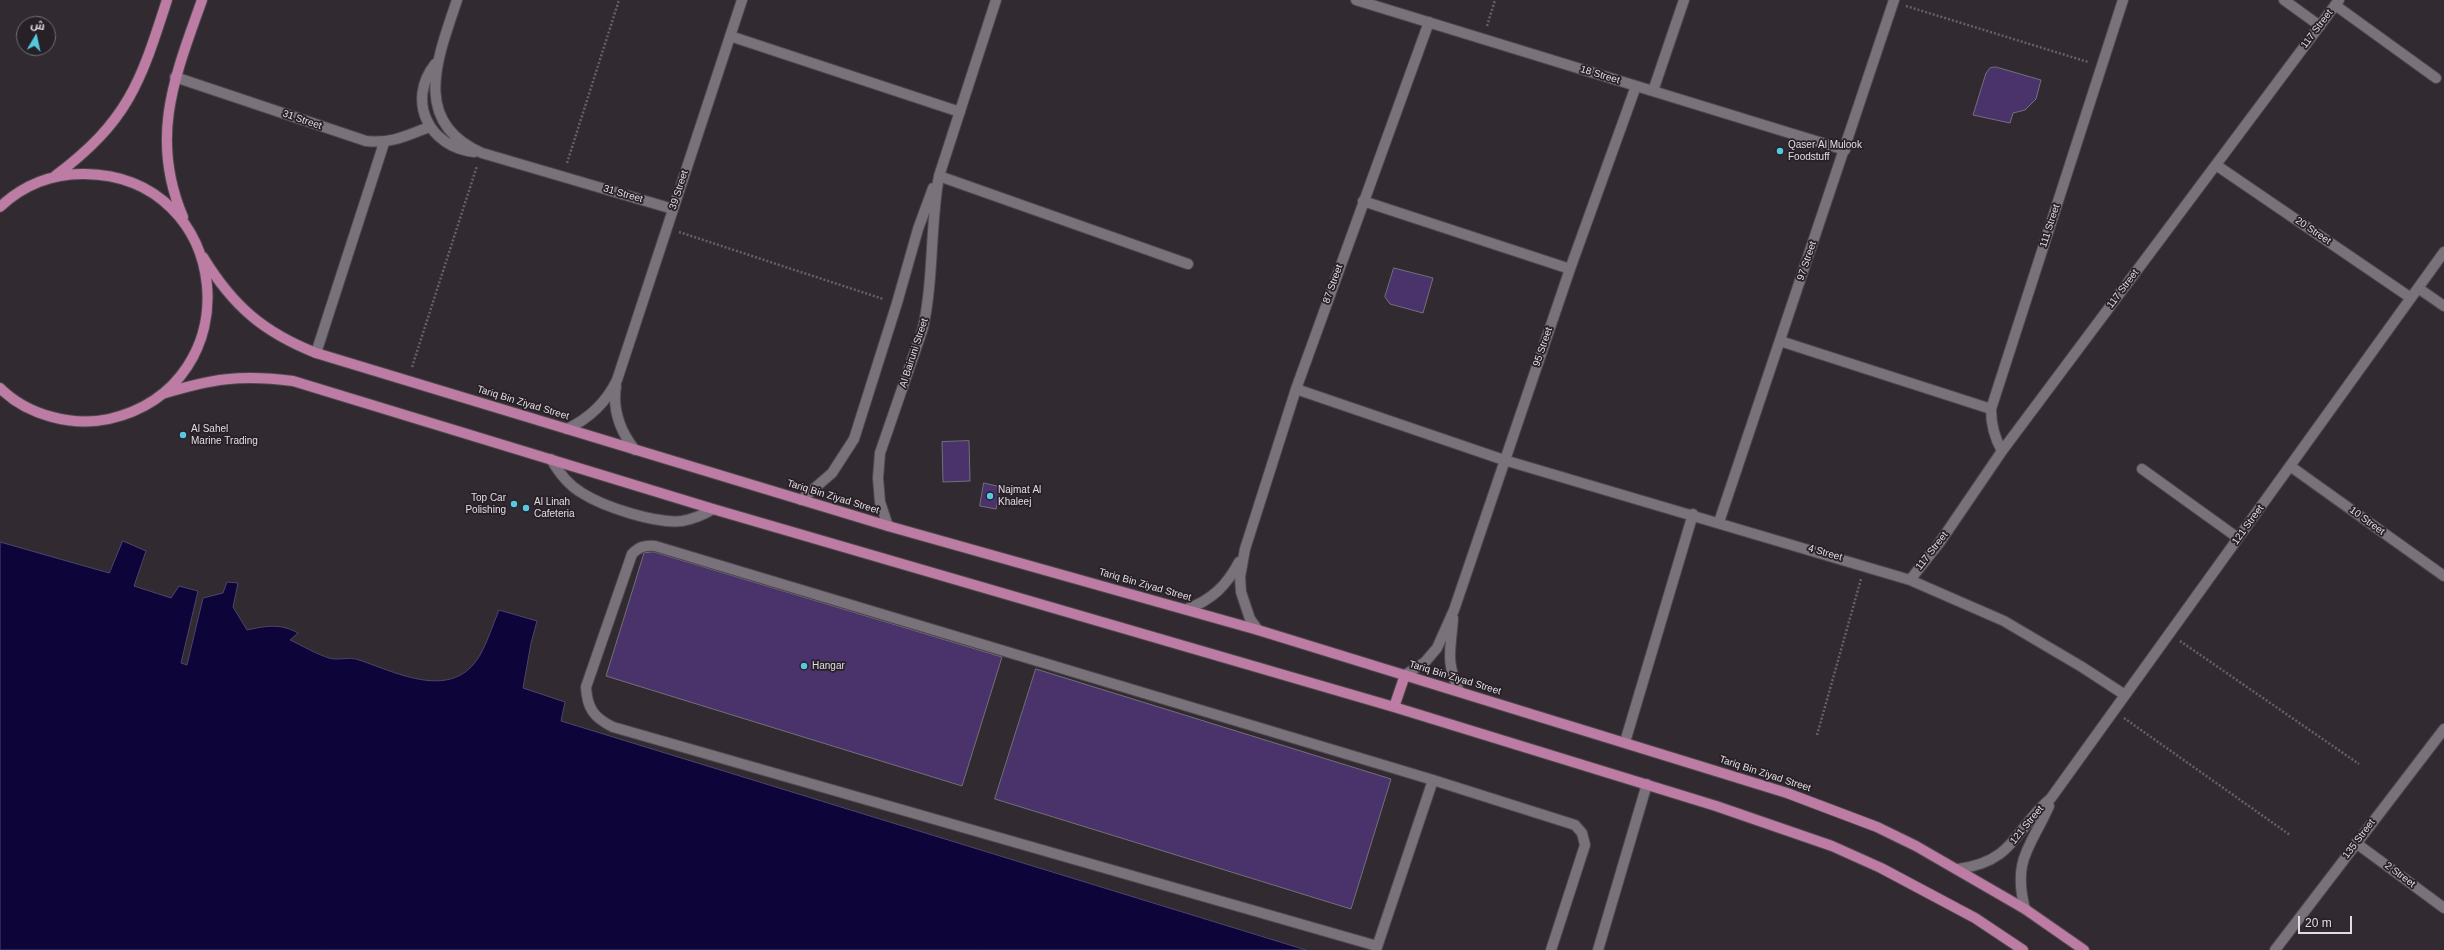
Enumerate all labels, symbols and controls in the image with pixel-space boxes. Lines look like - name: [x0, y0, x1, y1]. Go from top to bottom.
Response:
- street label: 117 Street: [2299, 7, 2335, 51]
- north arrow: [16, 16, 56, 56]
- text: ش: [30, 18, 46, 32]
- street label: 18 Street: [1579, 63, 1621, 87]
- street label: 31 Street: [281, 108, 323, 132]
- place label: Qaser Al Mulook Foodstuff: [1788, 139, 1862, 162]
- marker: Qaser Al Mulook Foodstuff: [1775, 146, 1785, 156]
- street label: 39 Street: [667, 169, 691, 211]
- street label: 31 Street: [602, 183, 644, 205]
- street label: 111 Street: [2037, 203, 2063, 249]
- street label: 20 Street: [2293, 215, 2333, 247]
- street label: 97 Street: [1795, 240, 1819, 282]
- street label: 87 Street: [1320, 263, 1346, 305]
- street label: 117 Street: [2105, 267, 2141, 311]
- street label: Al Bairuni Street: [897, 317, 931, 389]
- street label: 95 Street: [1531, 326, 1555, 368]
- street label: Tariq Bin Ziyad Street: [476, 383, 570, 423]
- place label: Al Sahel Marine Trading: [191, 423, 258, 446]
- marker: Al Sahel Marine Trading: [178, 430, 188, 440]
- street label: Tariq Bin Ziyad Street: [786, 477, 880, 517]
- place label: Najmat Al Khaleej: [998, 484, 1041, 508]
- marker: Najmat Al Khaleej: [985, 491, 995, 501]
- place label: Top Car Polishing: [465, 492, 506, 516]
- place label: Al Linah Cafeteria: [534, 496, 575, 520]
- marker: Top Car Polishing: [509, 499, 519, 509]
- marker: Al Linah Cafeteria: [521, 503, 531, 513]
- street label: 121 Street: [2230, 503, 2266, 547]
- street label: 10 Street: [2347, 504, 2387, 538]
- street label: 117 Street: [1913, 529, 1951, 573]
- street label: 4 Street: [1807, 542, 1843, 564]
- street label: Tariq Bin Ziyad Street: [1097, 566, 1193, 604]
- street label: Tariq Bin Ziyad Street: [1408, 658, 1502, 698]
- place label: Hangar: [812, 660, 845, 672]
- marker: Hangar: [799, 661, 809, 671]
- street label: Tariq Bin Ziyad Street: [1718, 754, 1812, 794]
- street label: 121 Street: [2008, 803, 2046, 847]
- street label: 135 Street: [2340, 817, 2378, 861]
- street label: 2 Street: [2382, 860, 2418, 890]
- scale bar: [2300, 908, 2354, 934]
- text: 20 m: [2305, 916, 2332, 930]

